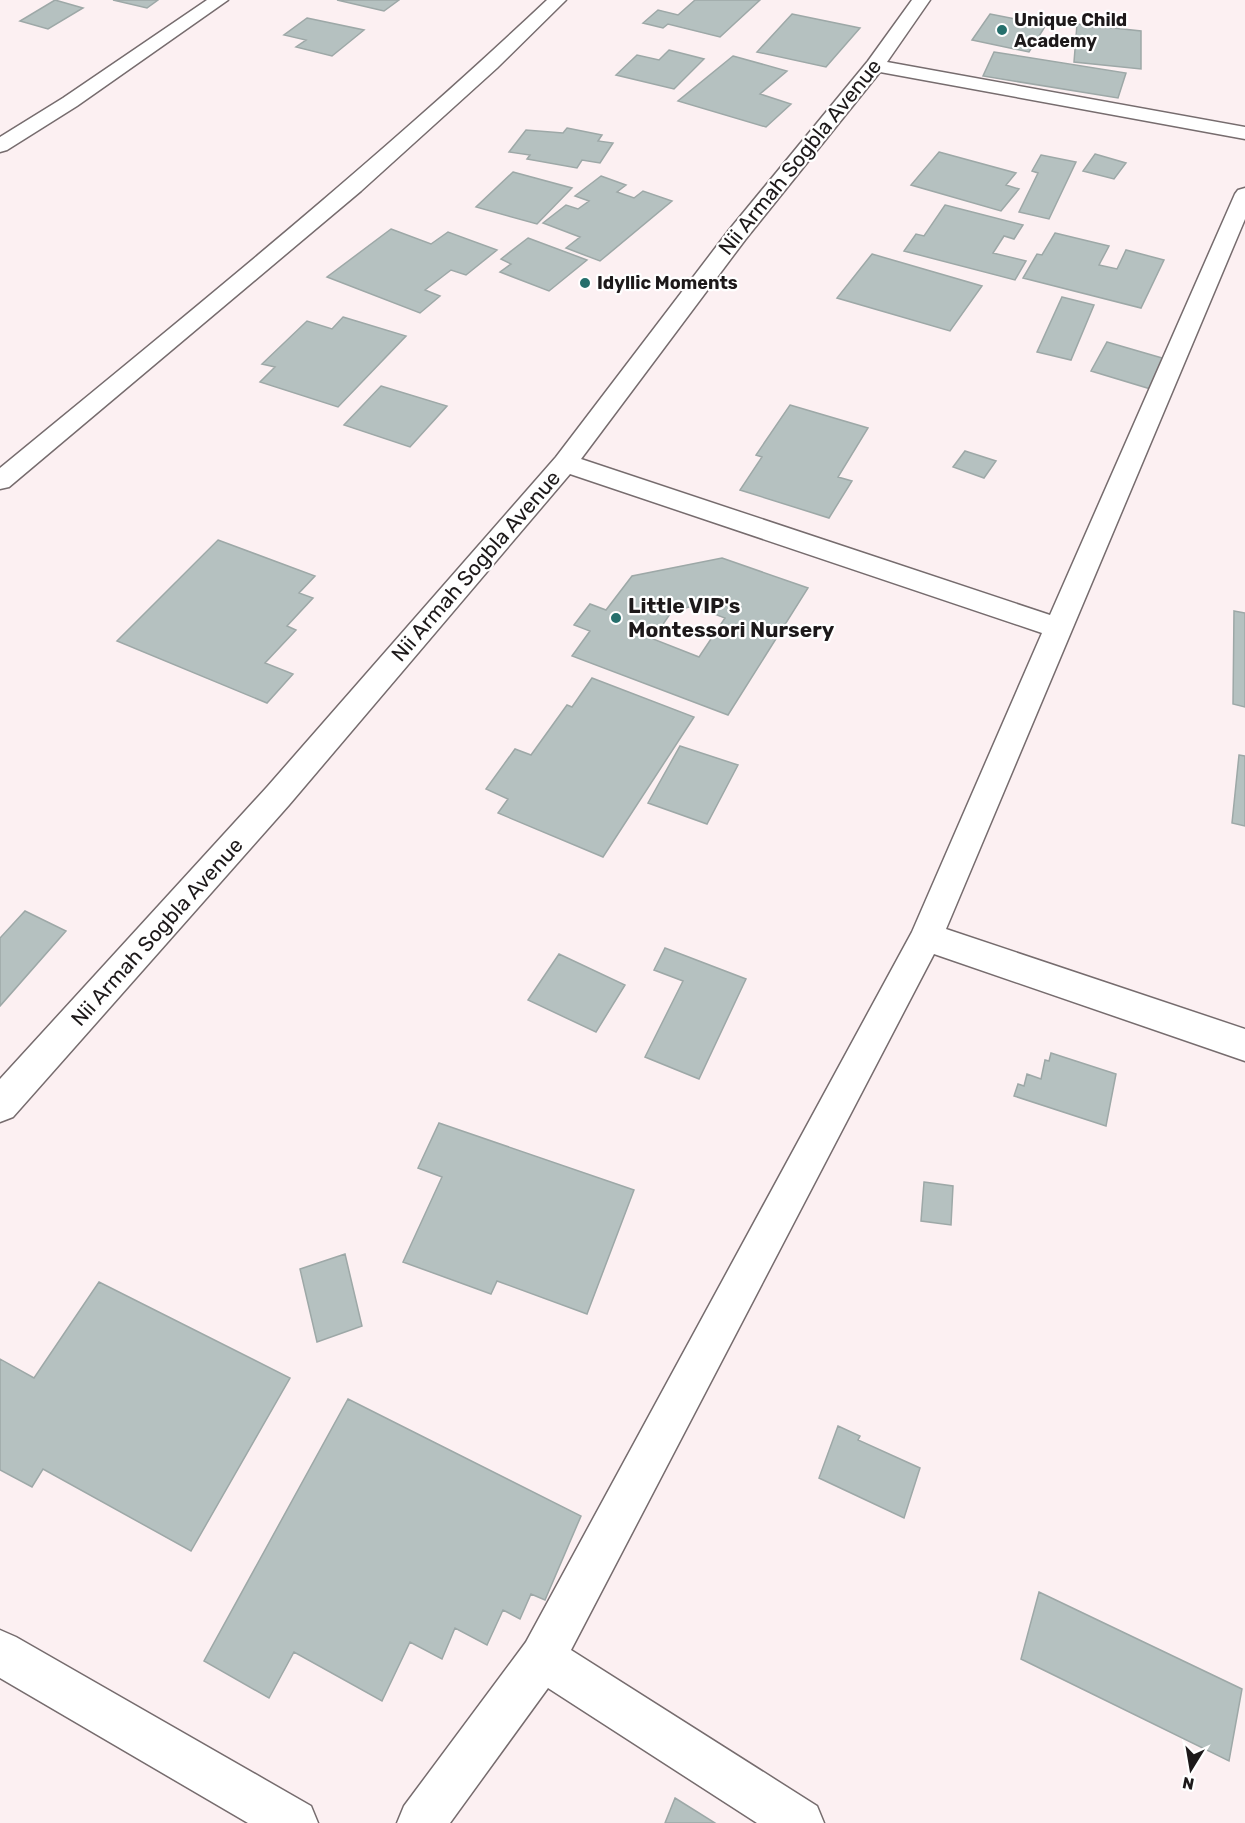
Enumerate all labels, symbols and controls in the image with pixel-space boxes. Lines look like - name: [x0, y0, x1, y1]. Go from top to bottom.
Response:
- place label: Unique Child Academy: [1014, 9, 1127, 52]
- marker: Unique Child Academy: [995, 23, 1009, 37]
- street label: Nii Armah Sogbla Avenue: [713, 54, 886, 260]
- place label: Idyllic Moments: [597, 272, 738, 294]
- marker: Idyllic Moments: [578, 276, 592, 290]
- street label: Nii Armah Sogbla Avenue: [386, 465, 565, 666]
- place label: Little VIP's Montessori Nursery: [628, 593, 835, 642]
- marker: Little VIP's Montessori Nursery: [609, 611, 623, 625]
- street label: Nii Armah Sogbla Avenue: [66, 832, 248, 1031]
- north arrow: [1161, 1739, 1221, 1799]
- text: N: [1181, 1773, 1196, 1794]

